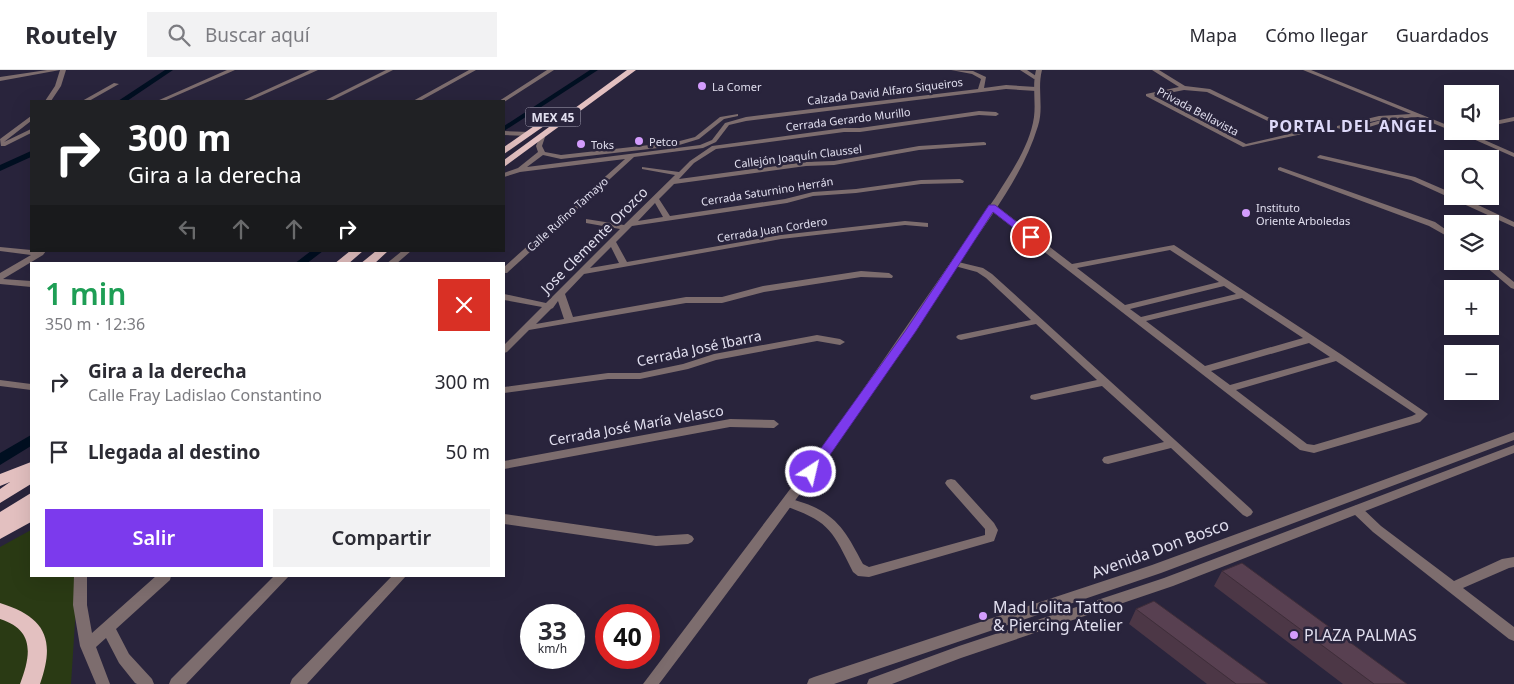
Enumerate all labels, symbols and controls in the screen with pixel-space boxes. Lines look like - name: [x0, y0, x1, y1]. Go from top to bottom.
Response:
- search box: [147, 12, 497, 57]
- text: Routely: [25, 18, 117, 51]
- icon: search: [165, 21, 193, 49]
- text: Buscar aquí: [205, 22, 310, 48]
- text: Mapa: [1190, 23, 1237, 47]
- text: Cómo llegar: [1265, 23, 1368, 47]
- text: Guardados: [1396, 23, 1489, 47]
- street label: Calzada David Alfaro Siqueiros: [806, 74, 964, 108]
- place label: La Comer: [712, 79, 762, 94]
- marker: La Comer: [696, 80, 708, 92]
- street label: Privada Bellavista: [1154, 83, 1242, 139]
- map controls: [1444, 85, 1499, 400]
- button: sound: [1444, 85, 1499, 140]
- street label: Cerrada Gerardo Murillo: [785, 104, 912, 134]
- road number: MEX 45: [526, 108, 580, 126]
- text: 300 m: [128, 114, 231, 161]
- district label: PORTAL DEL ANGEL: [1269, 115, 1437, 137]
- icon: right: [45, 120, 110, 185]
- place label: Petco: [649, 134, 678, 149]
- marker: Petco: [633, 135, 645, 147]
- place label: Toks: [591, 137, 614, 152]
- marker: Toks: [575, 138, 587, 150]
- street label: Callejón Joaquín Claussel: [733, 141, 863, 171]
- button: search: [1444, 150, 1499, 205]
- text: Gira a la derecha: [128, 159, 302, 189]
- street label: Calle Rufino Tamayo: [523, 173, 611, 255]
- street label: Cerrada Saturnino Herrán: [700, 173, 834, 209]
- street label: Jose Clemente Orozco: [535, 182, 652, 299]
- place label: Instituto Oriente Arboledas: [1256, 200, 1350, 228]
- marker: Instituto Oriente Arboledas: [1240, 207, 1252, 219]
- street label: Cerrada Juan Cordero: [716, 213, 829, 245]
- icon: left: [174, 215, 202, 243]
- icon: ahead: [227, 215, 255, 243]
- icon: ahead: [280, 215, 308, 243]
- icon: right: [333, 215, 361, 243]
- button: layers: [1444, 215, 1499, 270]
- pin: [1010, 216, 1052, 258]
- icon: arrive: [1017, 223, 1045, 251]
- text: 1 min: [45, 273, 126, 314]
- button: close: [438, 279, 490, 331]
- button: +: [1444, 280, 1499, 335]
- text: 350 m · 12:36: [45, 313, 145, 335]
- street label: Cerrada José Ibarra: [635, 326, 763, 370]
- button: −: [1444, 345, 1499, 400]
- text: Gira a la derecha: [88, 358, 247, 384]
- icon: right: [45, 368, 73, 396]
- text: 300 m: [435, 369, 490, 395]
- text: Calle Fray Ladislao Constantino: [88, 384, 322, 406]
- street label: Cerrada José María Velasco: [547, 400, 725, 450]
- icon: arrive: [45, 438, 73, 466]
- text: Llegada al destino: [88, 439, 260, 465]
- text: 50 m: [446, 439, 490, 465]
- position arrow: [784, 445, 836, 497]
- button: Salir: [45, 509, 263, 567]
- button: Compartir: [273, 509, 490, 567]
- street label: Avenida Don Bosco: [1088, 513, 1232, 583]
- place label: Mad Lolita Tattoo & Piercing Atelier: [993, 596, 1123, 636]
- speed limit sign: 40: [595, 604, 660, 669]
- marker: Mad Lolita Tattoo & Piercing Atelier: [977, 610, 989, 622]
- text: 33: [538, 613, 567, 647]
- place label: PLAZA PALMAS: [1304, 624, 1417, 646]
- marker: PLAZA PALMAS: [1288, 629, 1300, 641]
- text: km/h: [538, 640, 567, 657]

